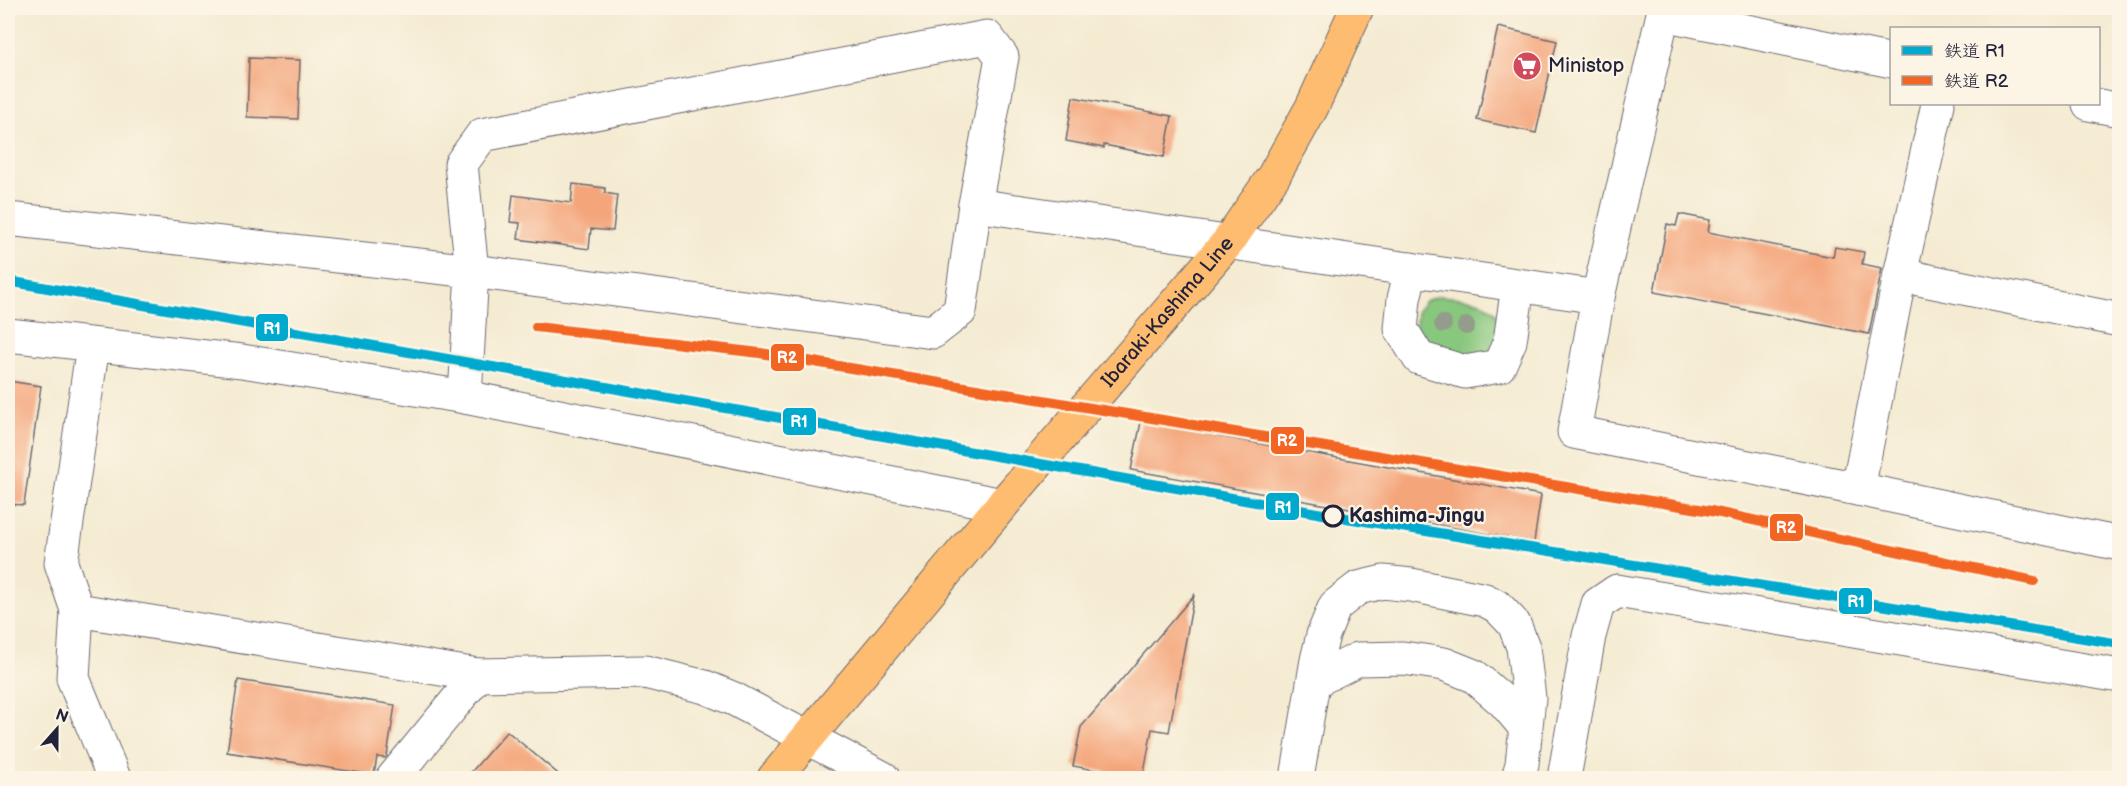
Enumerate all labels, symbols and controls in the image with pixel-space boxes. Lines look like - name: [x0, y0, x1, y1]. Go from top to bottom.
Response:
- legend: [1890, 27, 2100, 105]
- text: 鉄道 R1: [1944, 41, 2005, 62]
- supermarket icon: Ministop: [1511, 50, 1543, 82]
- place label: Ministop: [1548, 54, 1624, 78]
- text: 鉄道 R2: [1944, 71, 2009, 92]
- street label: Ibaraki-Kashima Line: [1096, 232, 1239, 392]
- line badge: R1: [255, 313, 289, 342]
- text: R1: [263, 320, 281, 339]
- line badge: R2: [770, 343, 805, 372]
- text: R2: [777, 349, 798, 368]
- line badge: R1: [782, 407, 817, 436]
- text: R1: [790, 413, 808, 432]
- line badge: R2: [1270, 426, 1305, 455]
- text: R2: [1277, 432, 1298, 451]
- line badge: R1: [1265, 492, 1300, 521]
- text: R1: [1274, 499, 1292, 518]
- place label: Kashima-Jingu: [1349, 504, 1485, 528]
- marker: Kashima-Jingu: [1322, 505, 1344, 527]
- line badge: R2: [1769, 513, 1804, 542]
- text: R2: [1776, 519, 1797, 538]
- line badge: R1: [1838, 587, 1873, 615]
- text: R1: [1847, 593, 1865, 612]
- north arrow: [27, 699, 87, 759]
- text: N: [53, 705, 71, 727]

